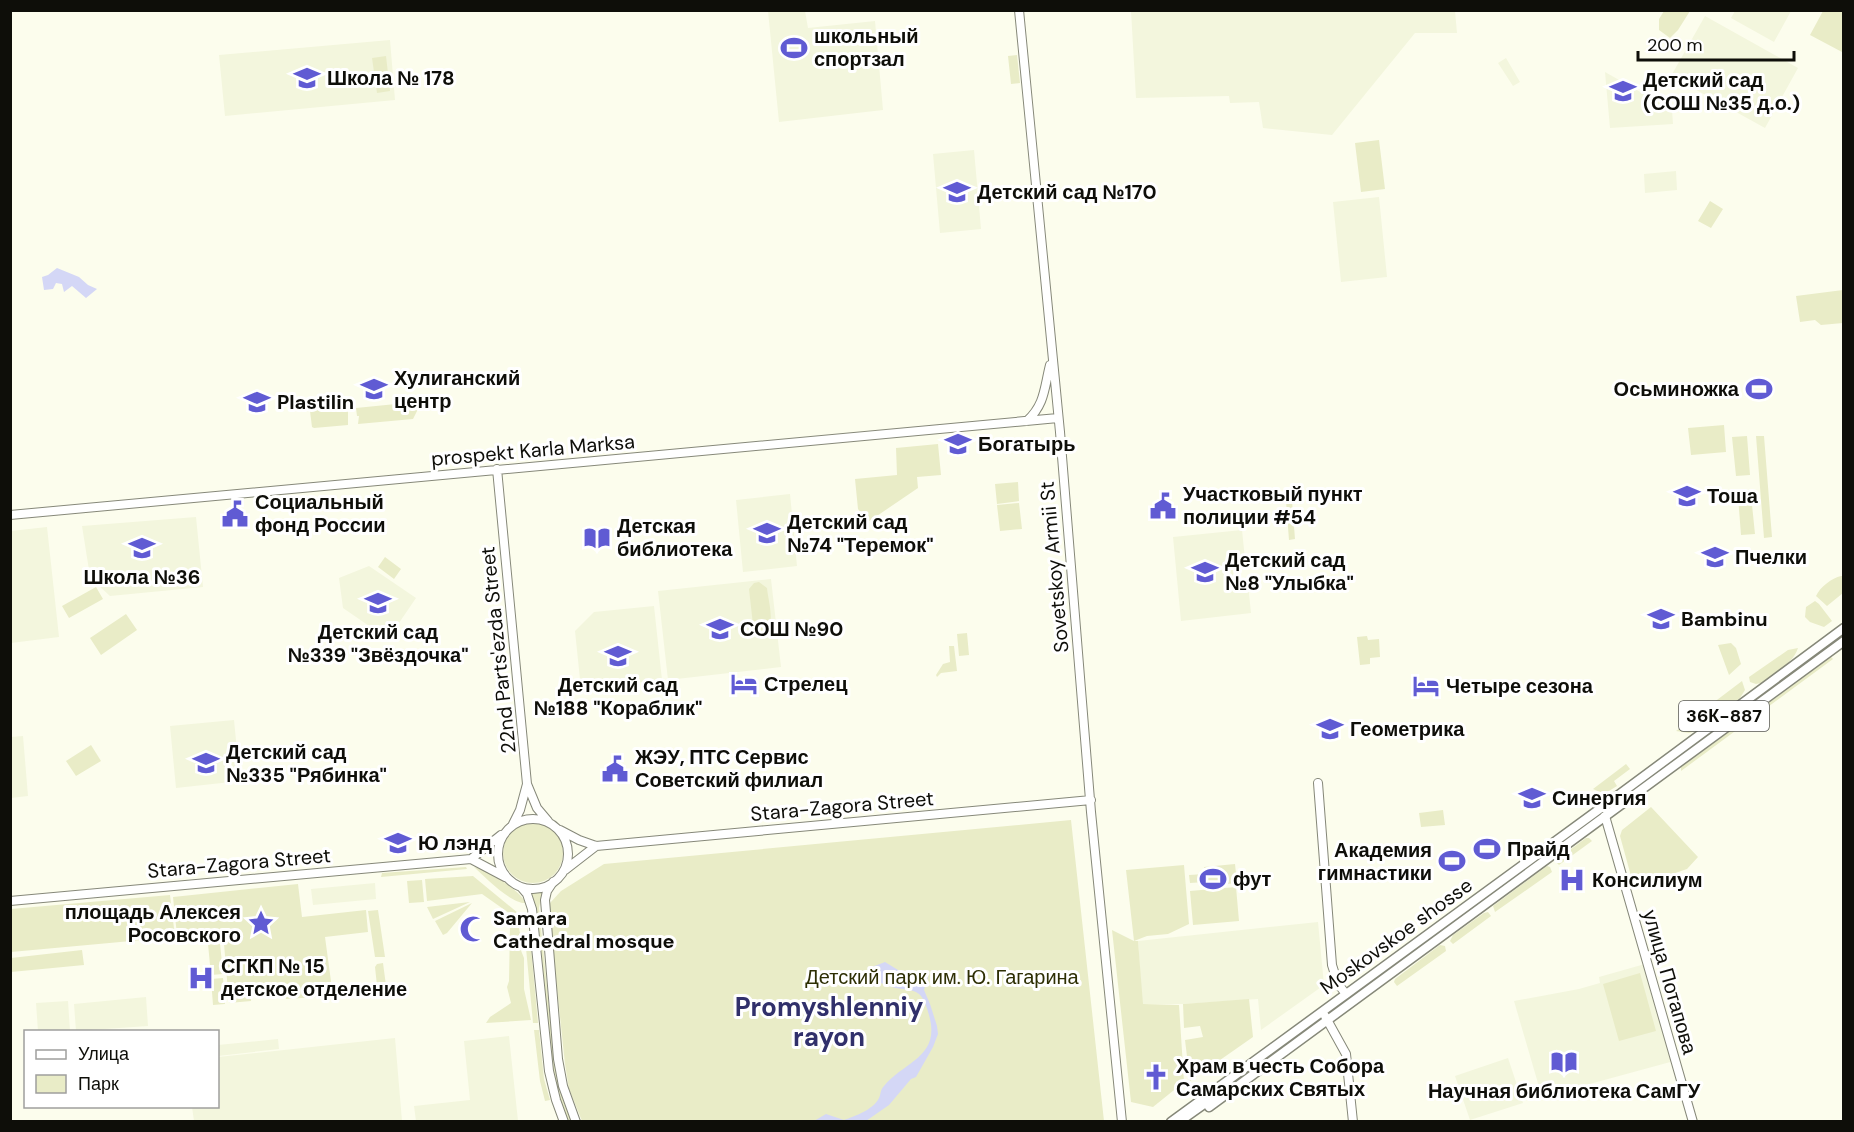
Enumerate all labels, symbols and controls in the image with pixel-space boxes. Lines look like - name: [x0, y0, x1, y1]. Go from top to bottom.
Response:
- place label: школьный спортзал: [814, 23, 919, 72]
- scale bar: [1638, 24, 1794, 62]
- sports icon: школьный спортзал: [779, 33, 809, 63]
- text: 200 m: [1647, 33, 1703, 57]
- school or university icon: Школа № 178: [292, 63, 322, 93]
- place label: Школа № 178: [327, 65, 455, 91]
- place label: Детский сад (СОШ №35 д.о.): [1643, 67, 1800, 116]
- school or university icon: Детский сад (СОШ №35 д.о.): [1608, 76, 1638, 106]
- school or university icon: Детский сад №170: [942, 177, 972, 207]
- place label: Детский сад №170: [977, 179, 1156, 205]
- place label: Хулиганский центр: [394, 365, 520, 414]
- school or university icon: Хулиганский центр: [359, 374, 389, 404]
- sports icon: Осьминожка: [1744, 374, 1774, 404]
- place label: Осьминожка: [1614, 376, 1740, 402]
- school or university icon: Plastilin: [242, 387, 272, 417]
- place label: Plastilin: [277, 389, 354, 415]
- street label: prospekt Karla Marksa: [430, 428, 636, 472]
- school or university icon: Богатырь: [943, 429, 973, 459]
- place label: Богатырь: [978, 431, 1075, 457]
- street label: Sovetskoy Armii St: [1034, 480, 1074, 654]
- place label: Участковый пункт полиции #54: [1183, 481, 1363, 530]
- school or university icon: Тоша: [1672, 481, 1702, 511]
- place label: Тоша: [1707, 483, 1759, 509]
- place label: Социальный фонд России: [255, 489, 386, 538]
- public building icon: Участковый пункт полиции #54: [1148, 491, 1178, 521]
- public building icon: Социальный фонд России: [220, 499, 250, 529]
- place label: Детский сад №74 "Теремок": [787, 509, 934, 558]
- place label: Детская библиотека: [617, 513, 733, 562]
- school or university icon: Детский сад №74 "Теремок": [752, 518, 782, 548]
- library icon: Детская библиотека: [582, 523, 612, 553]
- school or university icon: Школа №36: [127, 533, 157, 563]
- school or university icon: Пчелки: [1700, 542, 1730, 572]
- place label: Пчелки: [1735, 544, 1807, 570]
- street label: 22nd Parts'ezda Street: [474, 545, 522, 755]
- place label: Детский сад №8 "Улыбка": [1225, 547, 1354, 596]
- school or university icon: Детский сад №8 "Улыбка": [1190, 557, 1220, 587]
- place label: Школа №36: [83, 564, 201, 590]
- school or university icon: Детский сад №339 "Звёздочка": [363, 588, 393, 618]
- school or university icon: Bambinu: [1646, 604, 1676, 634]
- place label: Bambinu: [1681, 606, 1768, 632]
- school or university icon: СОШ №90: [705, 614, 735, 644]
- place label: СОШ №90: [740, 616, 843, 642]
- place label: Детский сад №339 "Звёздочка": [287, 619, 469, 668]
- school or university icon: Детский сад №188 "Кораблик": [603, 641, 633, 671]
- hotel icon: Стрелец: [729, 669, 759, 699]
- place label: Стрелец: [764, 671, 848, 697]
- hotel icon: Четыре сезона: [1411, 671, 1441, 701]
- place label: Детский сад №188 "Кораблик": [534, 672, 702, 721]
- place label: Четыре сезона: [1446, 673, 1594, 699]
- road number: 36К-887: [1679, 701, 1769, 731]
- school or university icon: Геометрика: [1315, 714, 1345, 744]
- place label: Геометрика: [1350, 716, 1465, 742]
- place label: Детский сад №335 "Рябинка": [226, 739, 387, 788]
- place label: ЖЭУ, ПТС Сервис Советский филиал: [634, 744, 823, 793]
- school or university icon: Детский сад №335 "Рябинка": [191, 748, 221, 778]
- public building icon: ЖЭУ, ПТС Сервис Советский филиал: [600, 754, 630, 784]
- school or university icon: Синергия: [1517, 783, 1547, 813]
- street label: Stara-Zagora Street: [749, 785, 935, 827]
- place label: Синергия: [1552, 785, 1646, 811]
- school or university icon: Ю лэнд: [383, 828, 413, 858]
- place label: Ю лэнд: [418, 830, 492, 856]
- sports icon: Прайд: [1472, 834, 1502, 864]
- place label: Прайд: [1507, 836, 1570, 862]
- place label: Академия гимнастики: [1318, 837, 1432, 886]
- street label: Stara-Zagora Street: [146, 842, 332, 884]
- sports icon: Академия гимнастики: [1437, 846, 1467, 876]
- sports icon: фут: [1198, 864, 1228, 894]
- hospital icon: Консилиум: [1557, 865, 1587, 895]
- place label: фут: [1233, 866, 1272, 892]
- place label: Консилиум: [1592, 867, 1703, 893]
- street label: Moskovskoe shosse: [1315, 872, 1477, 1000]
- place label: площадь Алексея Росовского: [65, 899, 241, 948]
- place label: Samara Cathedral mosque: [493, 905, 675, 954]
- street label: улица Потапова: [1637, 907, 1703, 1058]
- place icon: площадь Алексея Росовского: [246, 908, 276, 938]
- mosque icon: Samara Cathedral mosque: [458, 914, 488, 944]
- place label: СГКП № 15 детское отделение: [221, 953, 407, 1002]
- hospital icon: СГКП № 15 детское отделение: [186, 963, 216, 993]
- park label: Детский парк им. Ю. Гагарина: [805, 964, 1080, 990]
- district label: Promyshlenniy rayon: [735, 990, 924, 1054]
- legend: [24, 1030, 219, 1108]
- text: Улица: [78, 1042, 130, 1066]
- library icon: Научная библиотека СамГУ: [1549, 1047, 1579, 1077]
- place label: Храм в честь Собора Самарских Святых: [1176, 1053, 1385, 1102]
- church icon: Храм в честь Собора Самарских Святых: [1141, 1062, 1171, 1092]
- text: Парк: [78, 1072, 119, 1096]
- place label: Научная библиотека СамГУ: [1428, 1078, 1701, 1104]

